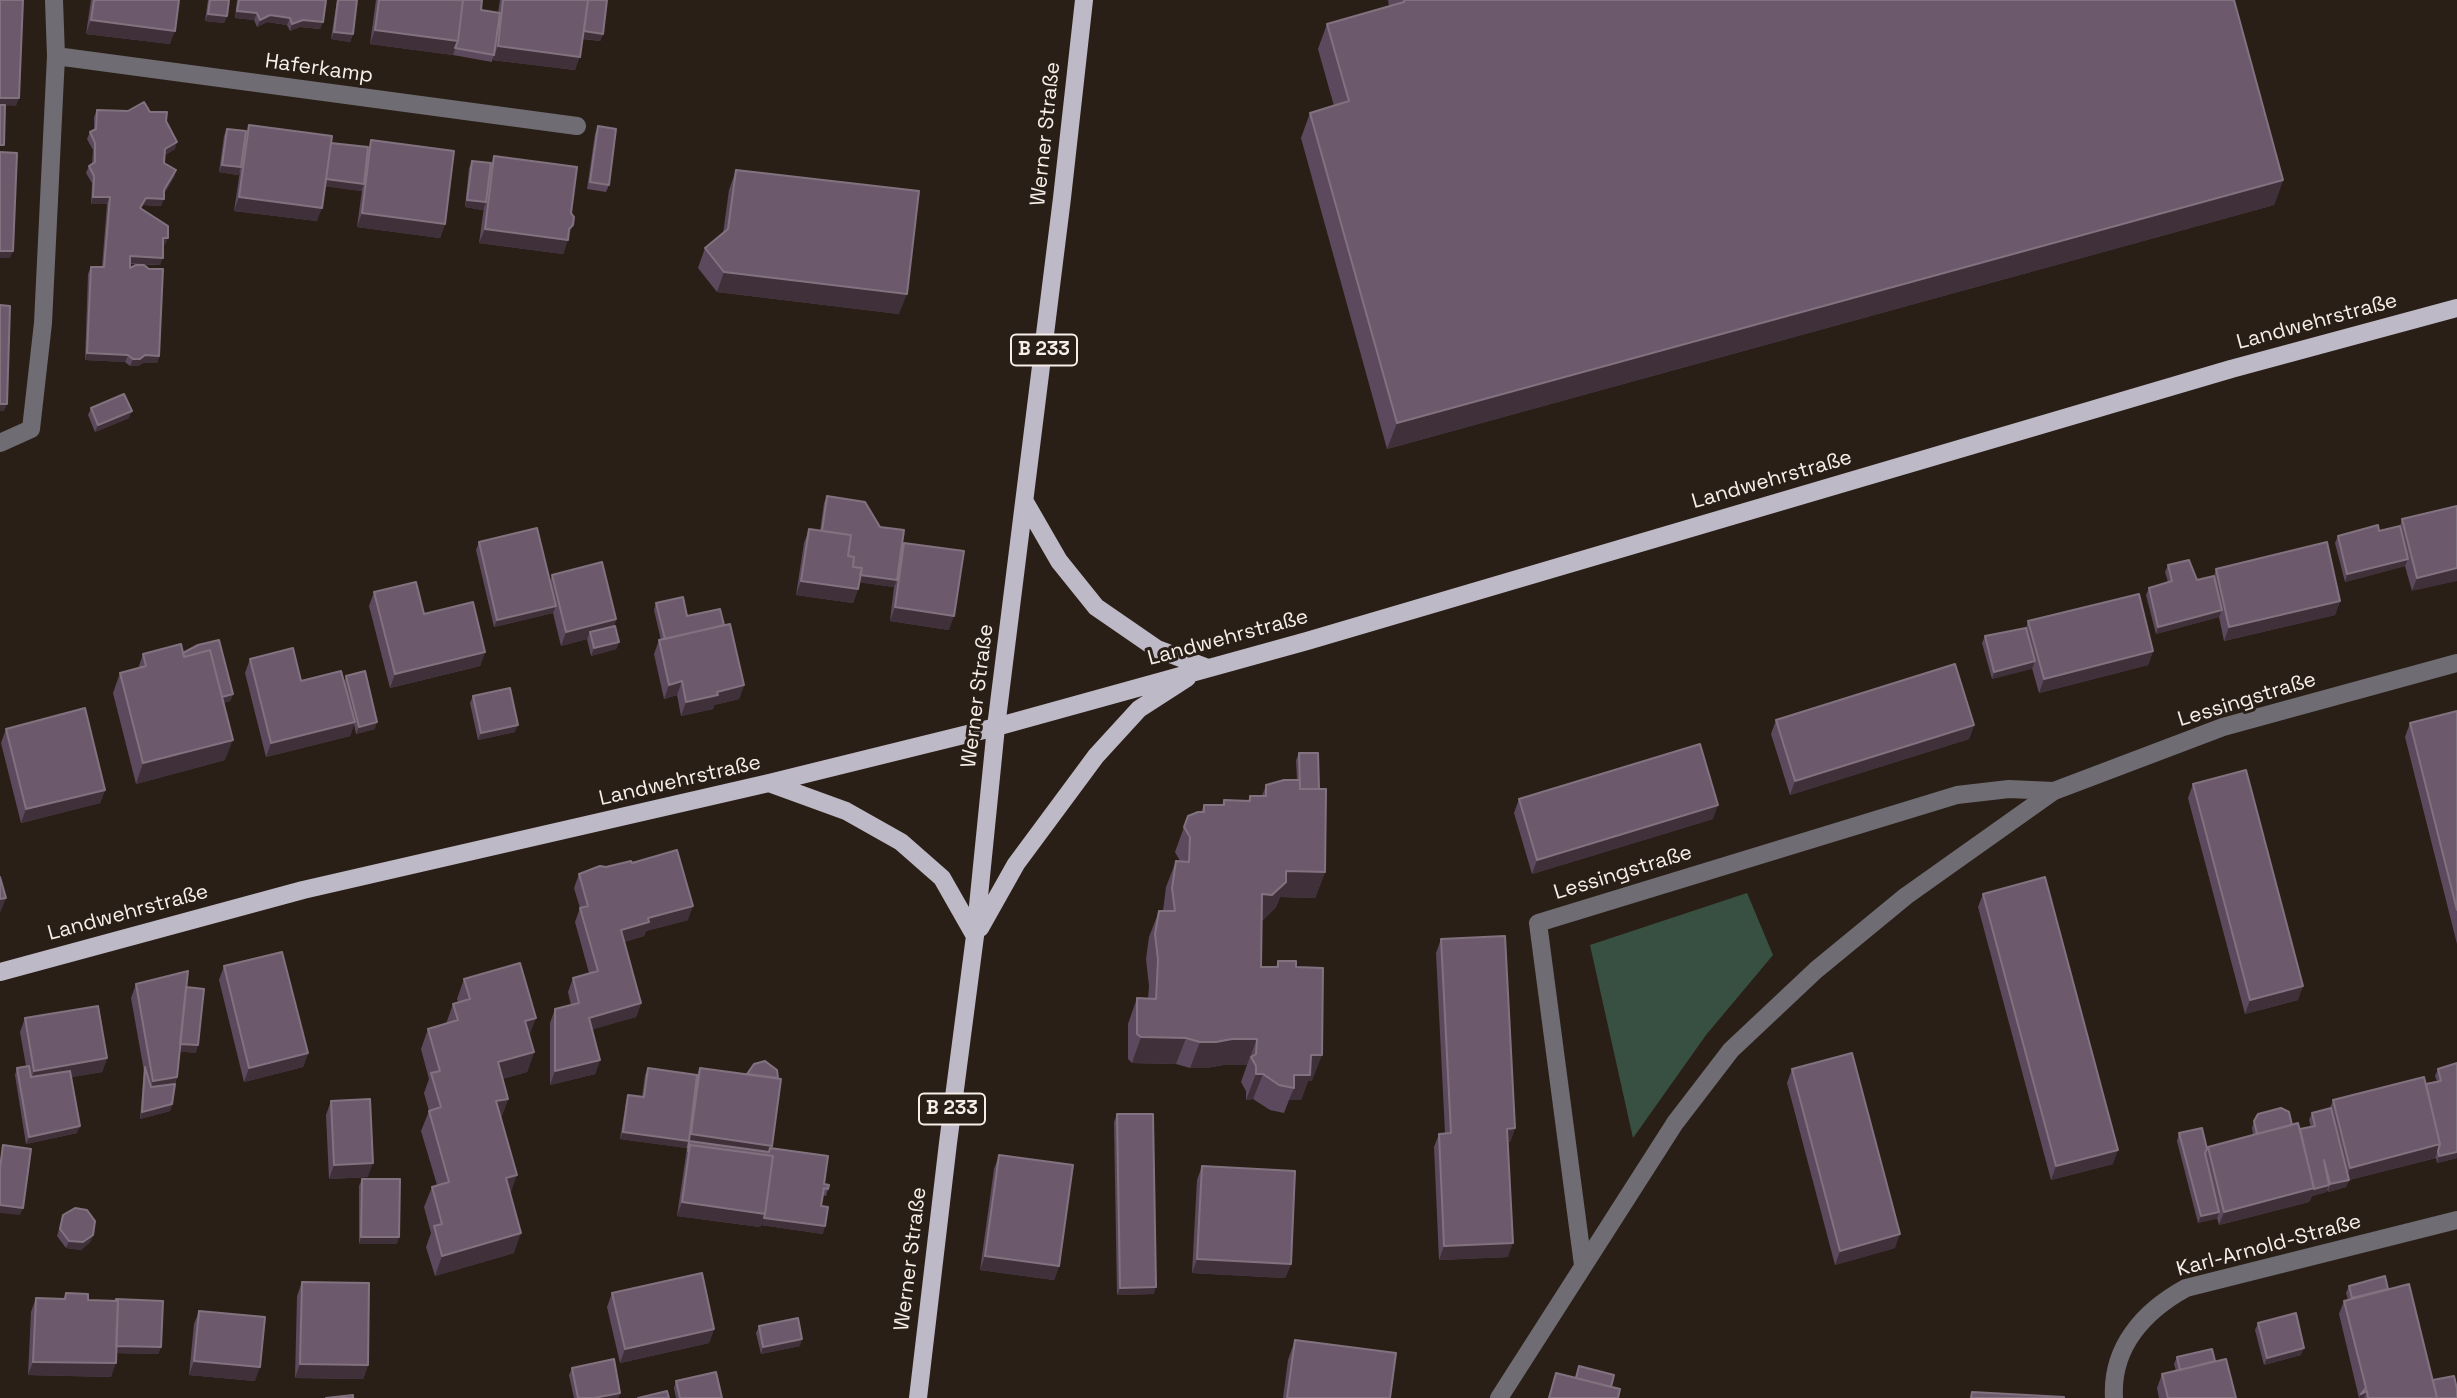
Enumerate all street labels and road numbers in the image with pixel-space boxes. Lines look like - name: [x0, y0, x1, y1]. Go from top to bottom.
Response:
- street label: Haferkamp: [263, 49, 375, 89]
- street label: Werner Straße: [1026, 61, 1066, 207]
- street label: Landwehrstraße: [2234, 288, 2400, 356]
- road number: B 233: [1011, 334, 1077, 366]
- street label: Landwehrstraße: [1689, 445, 1855, 515]
- street label: Landwehrstraße: [1145, 604, 1311, 672]
- street label: Werner Straße: [957, 623, 999, 769]
- street label: Lessingstraße: [2175, 667, 2319, 733]
- street label: Landwehrstraße: [597, 750, 763, 812]
- street label: Lessingstraße: [1551, 840, 1695, 906]
- street label: Landwehrstraße: [45, 879, 211, 947]
- road number: B 233: [919, 1093, 985, 1124]
- street label: Werner Straße: [890, 1186, 932, 1332]
- street label: Karl-Arnold-Straße: [2174, 1209, 2364, 1283]

